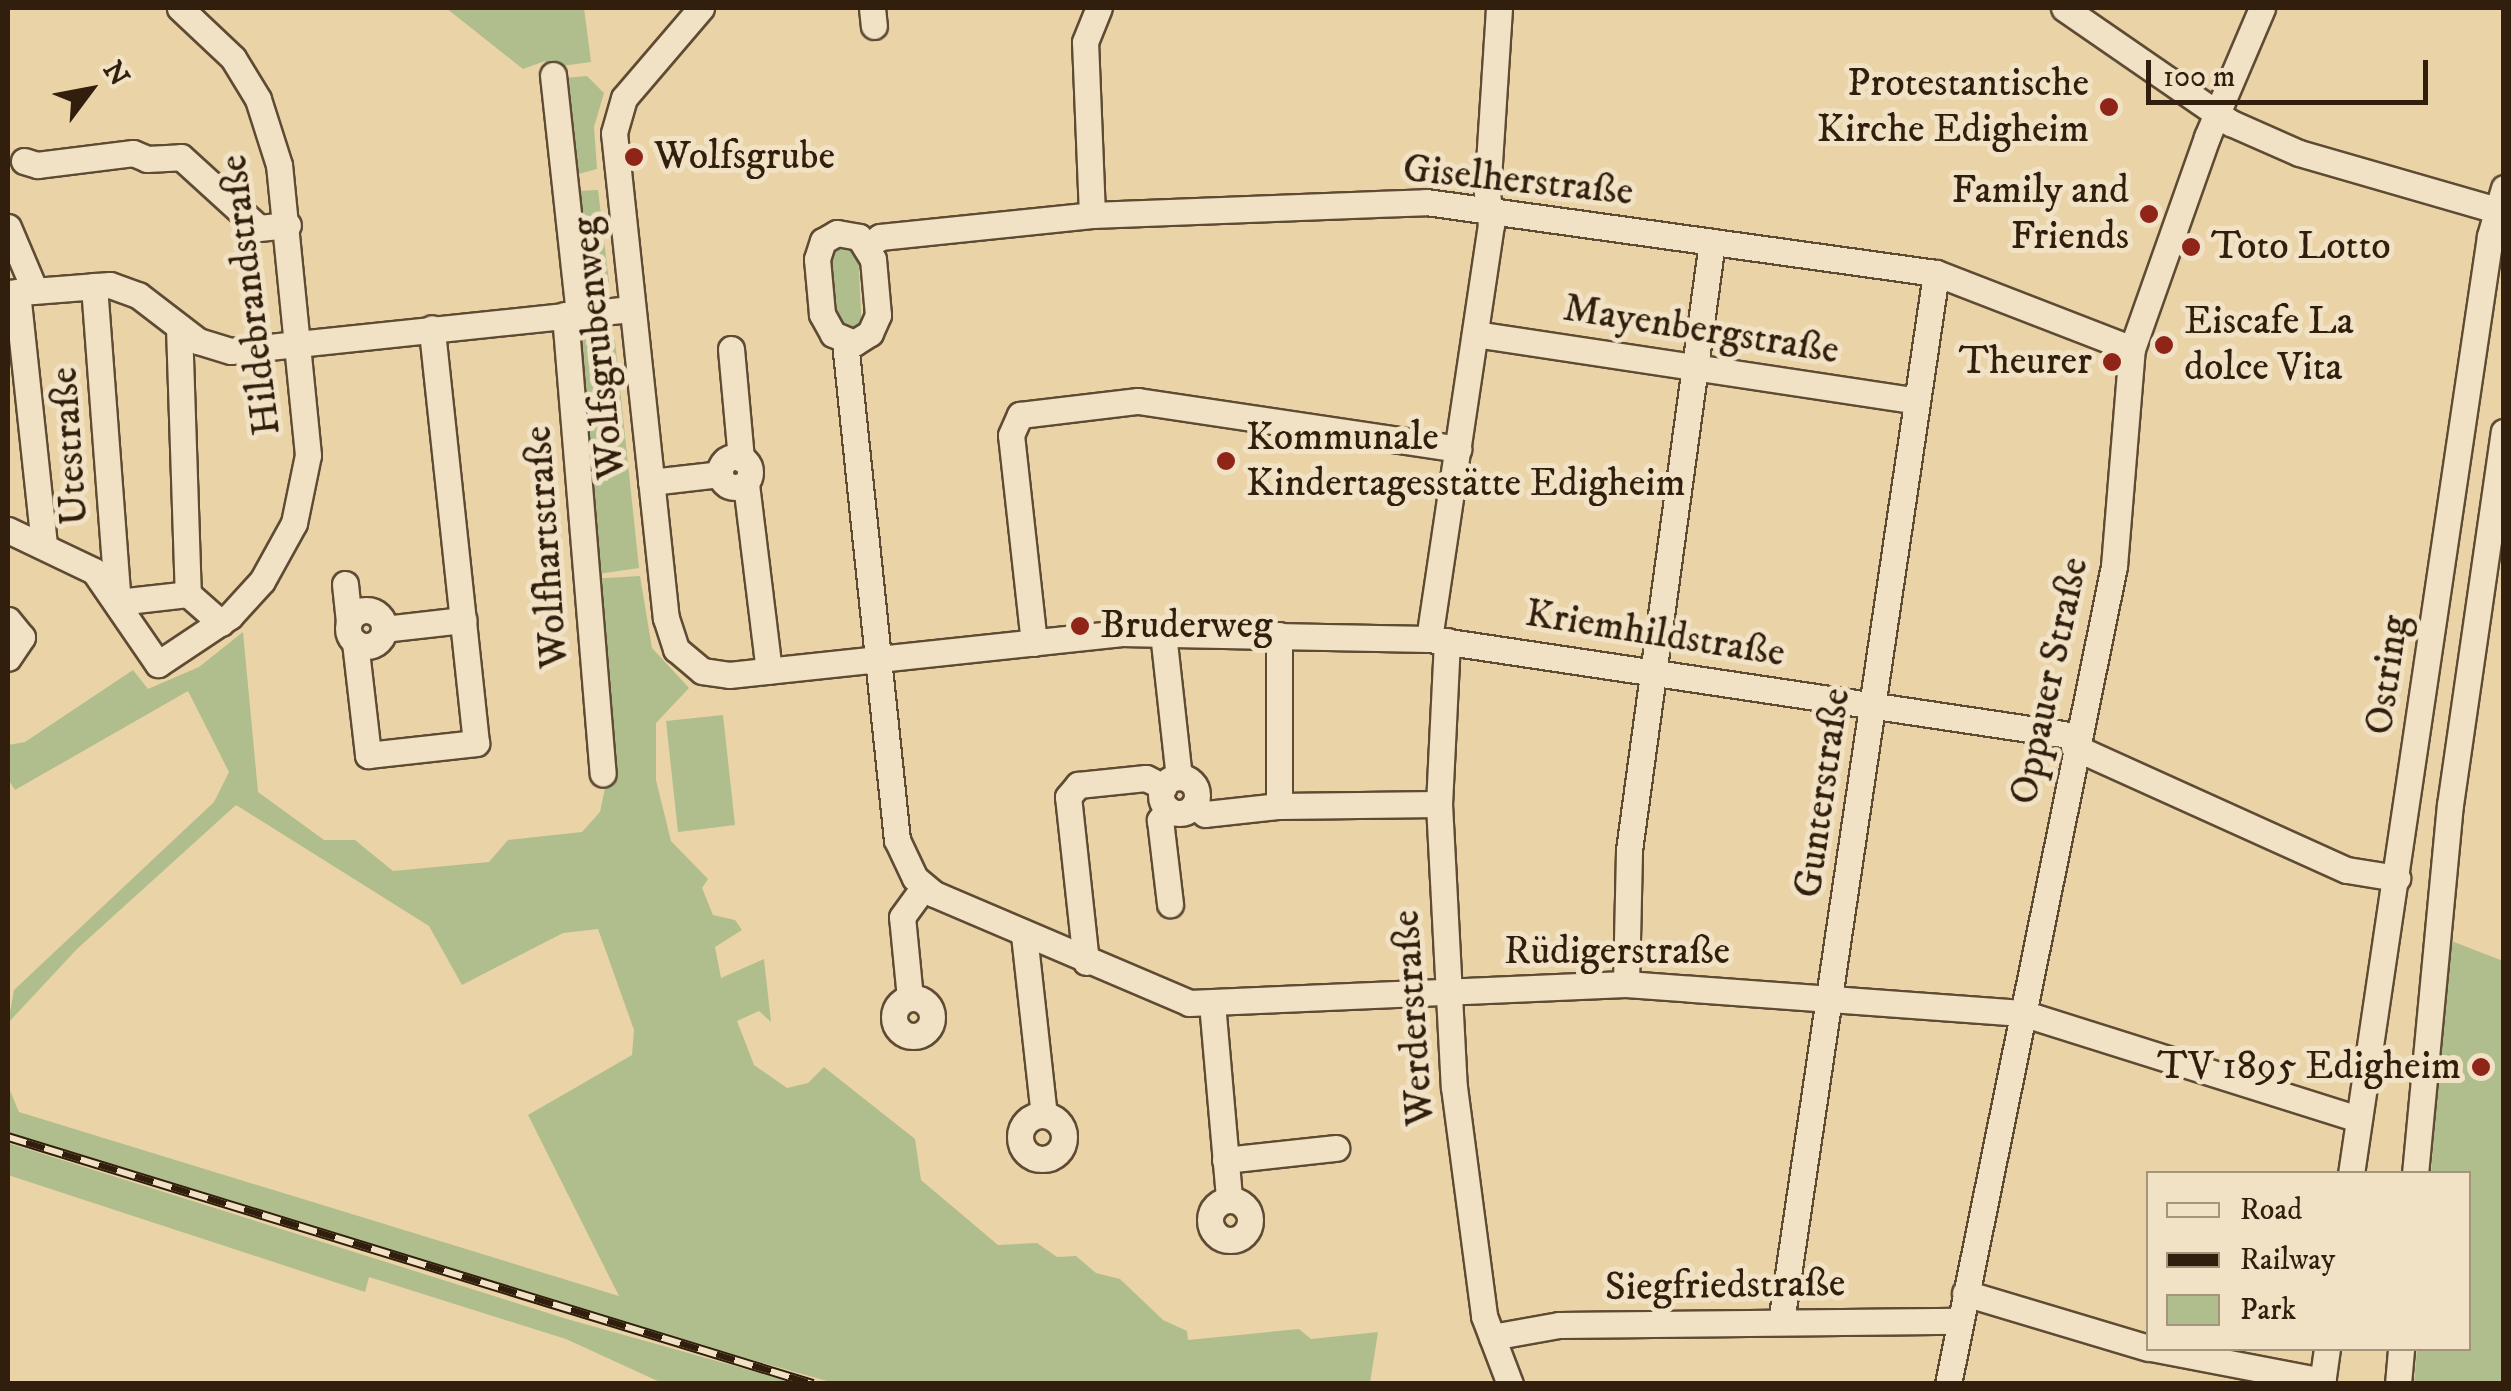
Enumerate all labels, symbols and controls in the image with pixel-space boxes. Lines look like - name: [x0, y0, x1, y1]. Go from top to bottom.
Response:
- north arrow: [40, 40, 140, 140]
- scale bar: [2151, 40, 2434, 102]
- text: N: [95, 55, 137, 93]
- text: 100 m: [2163, 59, 2235, 96]
- place label: Protestantische Kirche Edigheim: [1817, 60, 2089, 154]
- marker: Protestantische Kirche Edigheim: [2098, 96, 2120, 118]
- place label: Wolfsgrube: [654, 133, 835, 181]
- street label: Giselherstraße: [1400, 145, 1636, 217]
- marker: Wolfsgrube: [623, 146, 645, 168]
- street label: Hildebrandstraße: [210, 152, 292, 438]
- place label: Family and Friends: [1952, 167, 2129, 261]
- marker: Family and Friends: [2138, 203, 2160, 225]
- street label: Wolfsgrubenweg: [561, 215, 637, 481]
- place label: Toto Lotto: [2211, 223, 2391, 271]
- marker: Toto Lotto: [2180, 236, 2202, 258]
- street label: Mayenbergstraße: [1560, 285, 1842, 375]
- place label: Eiscafe La dolce Vita: [2184, 298, 2354, 392]
- marker: Eiscafe La dolce Vita: [2153, 334, 2175, 356]
- place label: Theurer: [1959, 338, 2092, 386]
- marker: Theurer: [2101, 351, 2123, 373]
- street label: Utestraße: [41, 365, 99, 527]
- place label: Kommunale Kindertagesstätte Edigheim: [1246, 414, 1686, 508]
- street label: Wolfhartstraße: [515, 424, 579, 670]
- marker: Kommunale Kindertagesstätte Edigheim: [1215, 450, 1237, 472]
- street label: Oppauer Straße: [2000, 553, 2100, 809]
- street label: Kriemhildstraße: [1522, 590, 1788, 678]
- place label: Bruderweg: [1100, 602, 1273, 650]
- street label: Ostring: [2356, 612, 2420, 738]
- marker: Bruderweg: [1069, 615, 1091, 637]
- street label: Gunterstraße: [1785, 685, 1861, 901]
- street label: Werderstraße: [1383, 908, 1445, 1128]
- street label: Rüdigerstraße: [1504, 928, 1730, 976]
- place label: TV 1895 Edigheim: [2157, 1043, 2461, 1091]
- marker: TV 1895 Edigheim: [2470, 1056, 2492, 1078]
- legend: [2146, 1171, 2471, 1351]
- text: Road: [2240, 1192, 2302, 1229]
- text: Railway: [2240, 1242, 2335, 1279]
- street label: Siegfriedstraße: [1604, 1260, 1846, 1312]
- text: Park: [2240, 1292, 2296, 1329]

